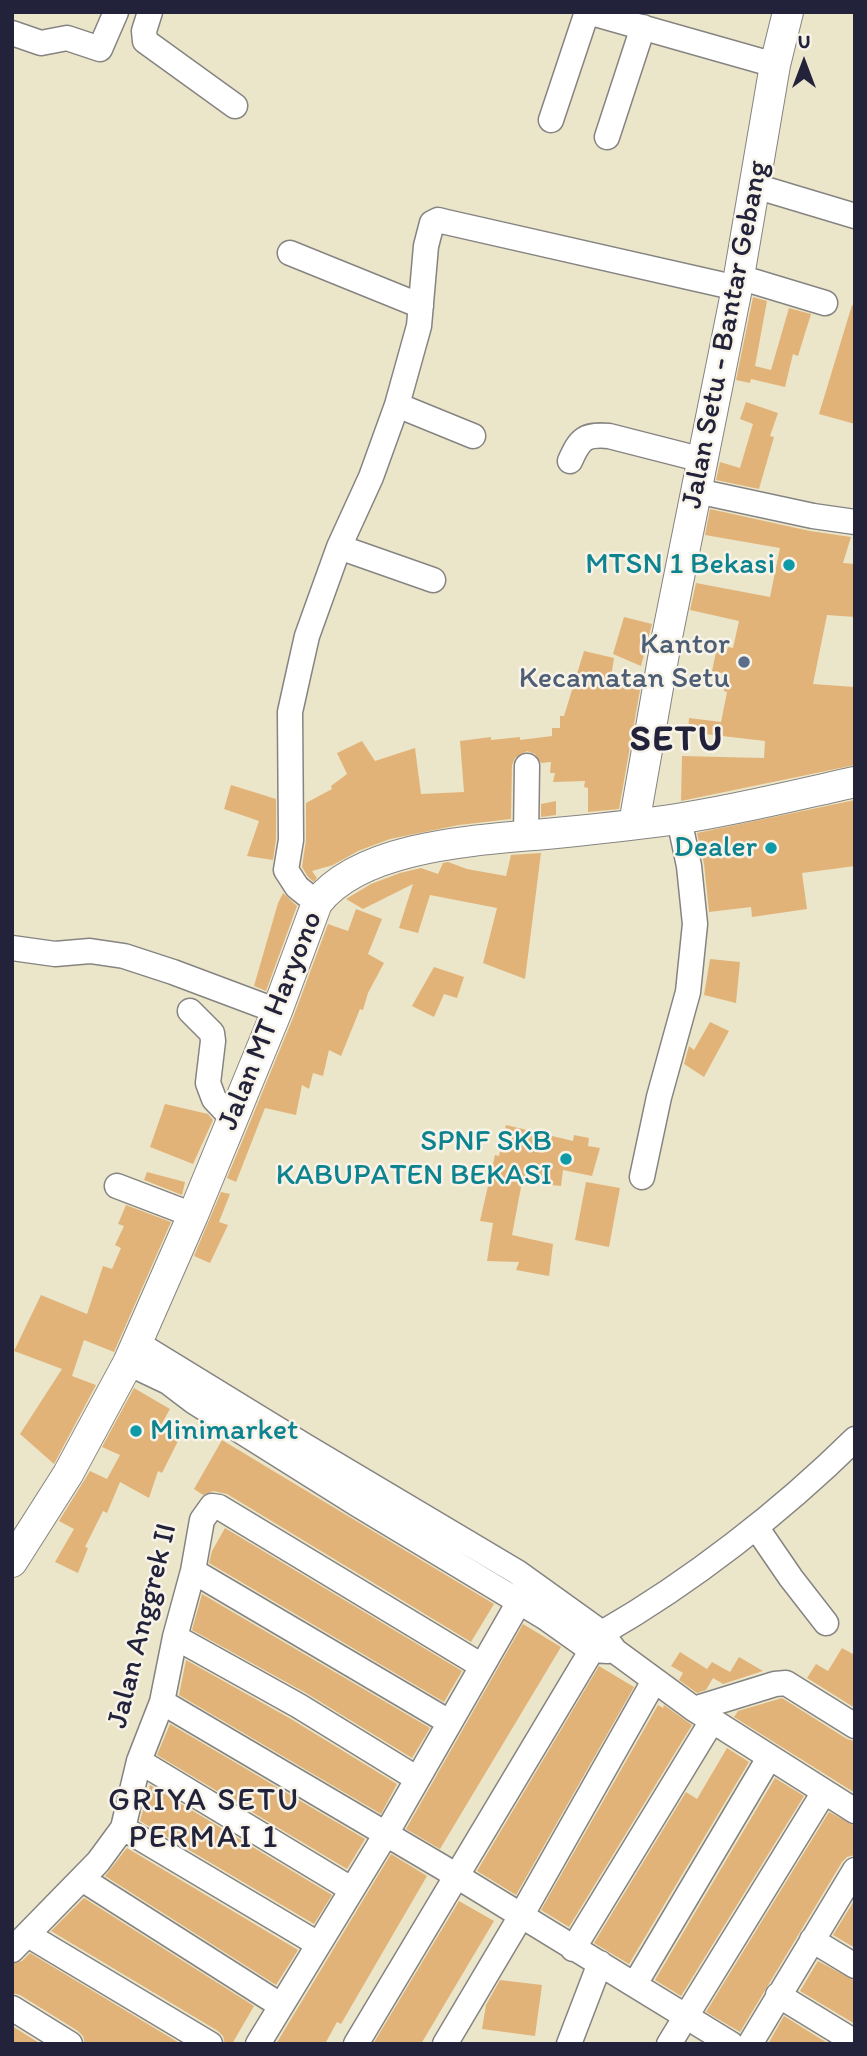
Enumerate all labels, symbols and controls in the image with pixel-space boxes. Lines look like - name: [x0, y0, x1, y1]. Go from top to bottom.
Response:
- north arrow: [769, 28, 839, 98]
- text: U: [798, 30, 810, 53]
- street label: Jalan Setu - Bantar Gebang: [675, 158, 777, 512]
- place label: MTSN 1 Bekasi: [585, 547, 775, 583]
- marker: MTSN 1 Bekasi: [781, 557, 797, 573]
- place label: Kantor Kecamatan Setu: [519, 627, 730, 698]
- marker: Kantor Kecamatan Setu: [736, 654, 752, 670]
- district label: SETU: [630, 719, 724, 763]
- place label: Dealer: [674, 830, 757, 866]
- marker: Dealer: [763, 840, 779, 856]
- street label: Jalan MT Haryono: [211, 906, 331, 1136]
- place label: SPNF SKB KABUPATEN BEKASI: [276, 1124, 552, 1194]
- marker: SPNF SKB KABUPATEN BEKASI: [558, 1151, 574, 1167]
- place label: Minimarket: [150, 1413, 298, 1449]
- marker: Minimarket: [128, 1423, 144, 1439]
- street label: Jalan Anggrek II: [100, 1520, 186, 1732]
- district label: GRIYA SETU PERMAI 1: [108, 1783, 300, 1858]

